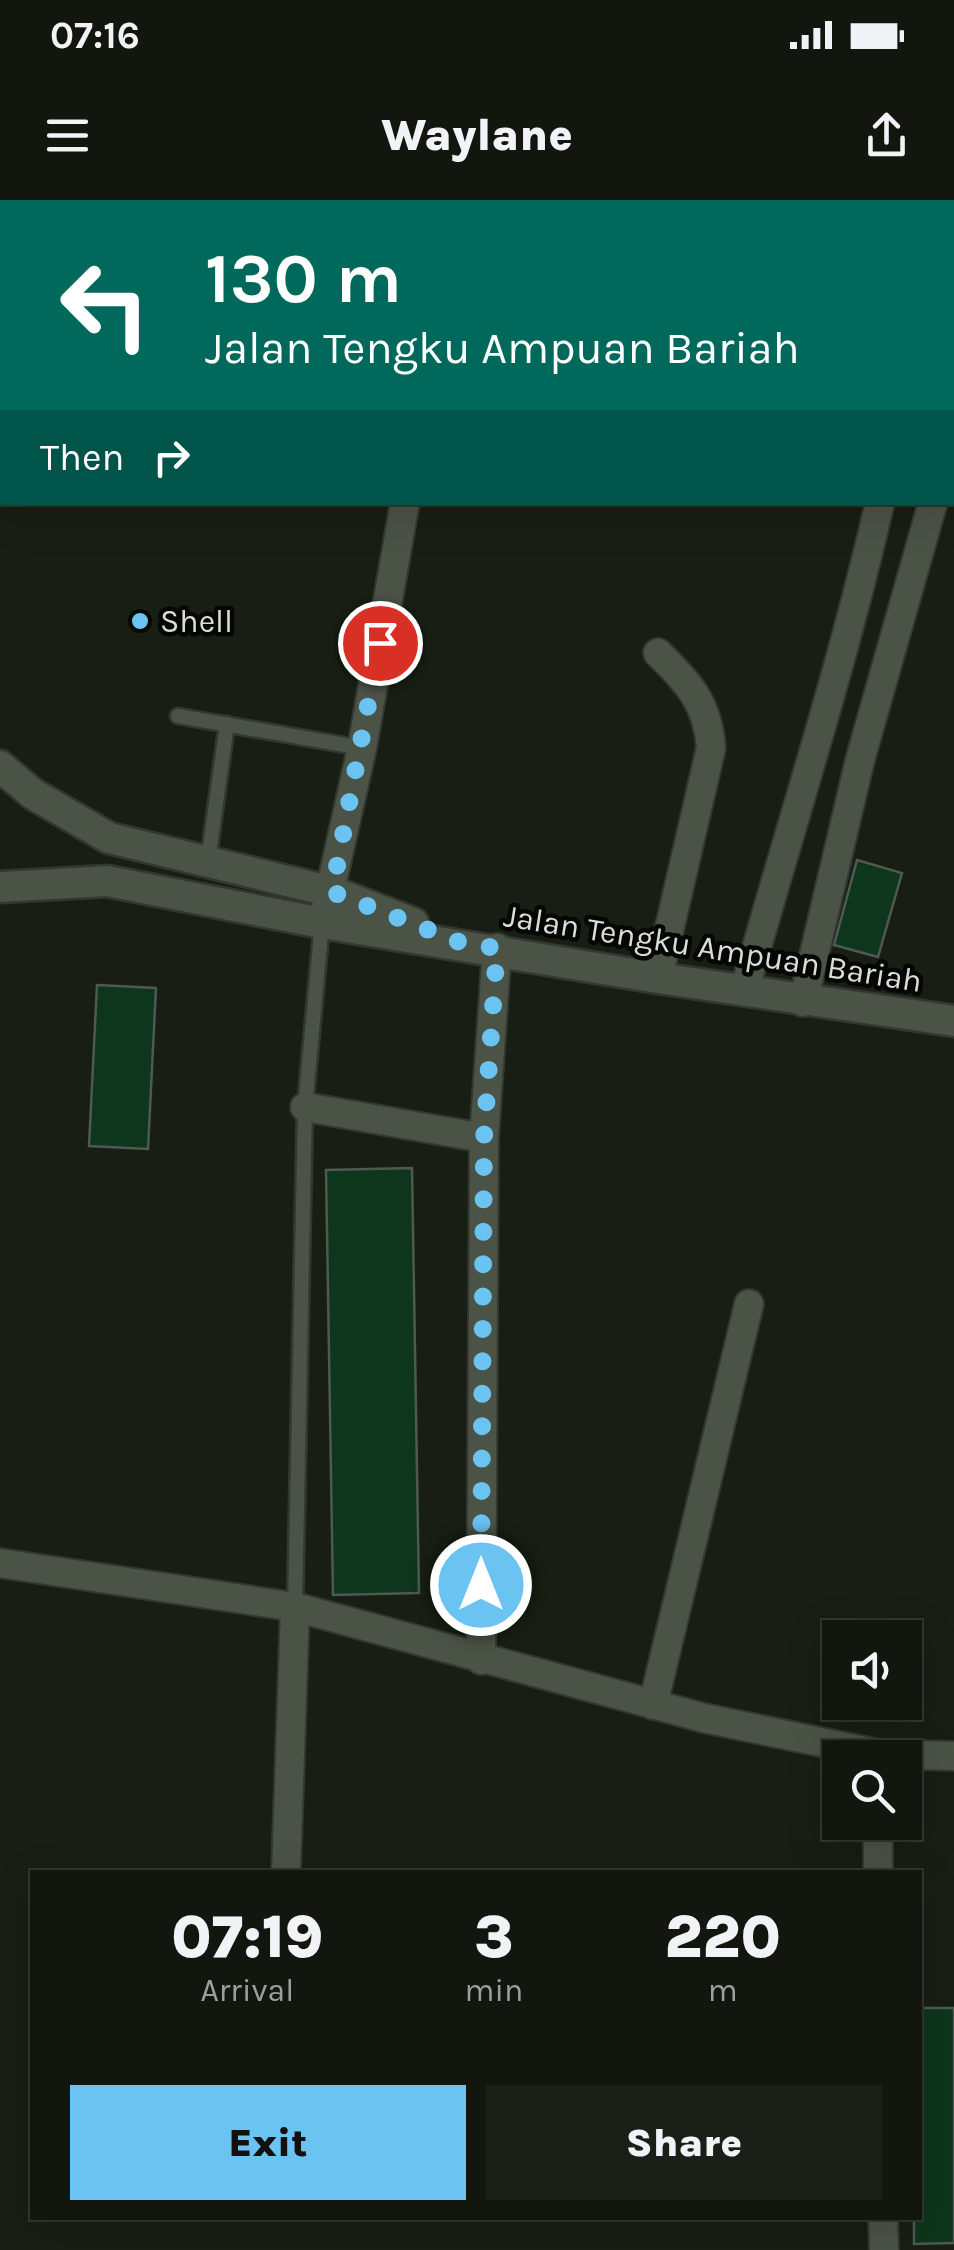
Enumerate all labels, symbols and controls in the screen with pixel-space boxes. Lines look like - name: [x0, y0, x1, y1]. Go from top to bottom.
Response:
- text: 07:16: [50, 13, 140, 58]
- icon: menu: [40, 108, 95, 163]
- icon: share: [859, 108, 914, 163]
- text: Waylane: [381, 109, 573, 161]
- text: 130 m: [205, 238, 402, 320]
- icon: left: [40, 240, 170, 370]
- text: Jalan Tengku Ampuan Bariah: [205, 322, 800, 374]
- icon: right: [144, 430, 199, 485]
- text: Then: [40, 435, 124, 480]
- pin: [338, 601, 423, 686]
- place label: Shell: [160, 603, 233, 640]
- marker: Shell: [129, 610, 151, 632]
- icon: arrive: [353, 616, 408, 671]
- street label: Jalan Tengku Ampuan Bariah: [501, 897, 925, 1000]
- position arrow: [429, 1533, 533, 1637]
- map controls: [822, 1620, 922, 1840]
- button: sound: [822, 1620, 922, 1720]
- button: search: [822, 1740, 922, 1840]
- text: 07:19: [171, 1902, 323, 1972]
- text: 3: [474, 1902, 514, 1972]
- text: 220: [665, 1902, 781, 1972]
- text: Arrival: [200, 1972, 294, 2009]
- text: min: [465, 1972, 523, 2009]
- text: m: [708, 1972, 738, 2009]
- button: Exit: [70, 2085, 466, 2200]
- button: Share: [486, 2085, 882, 2200]

